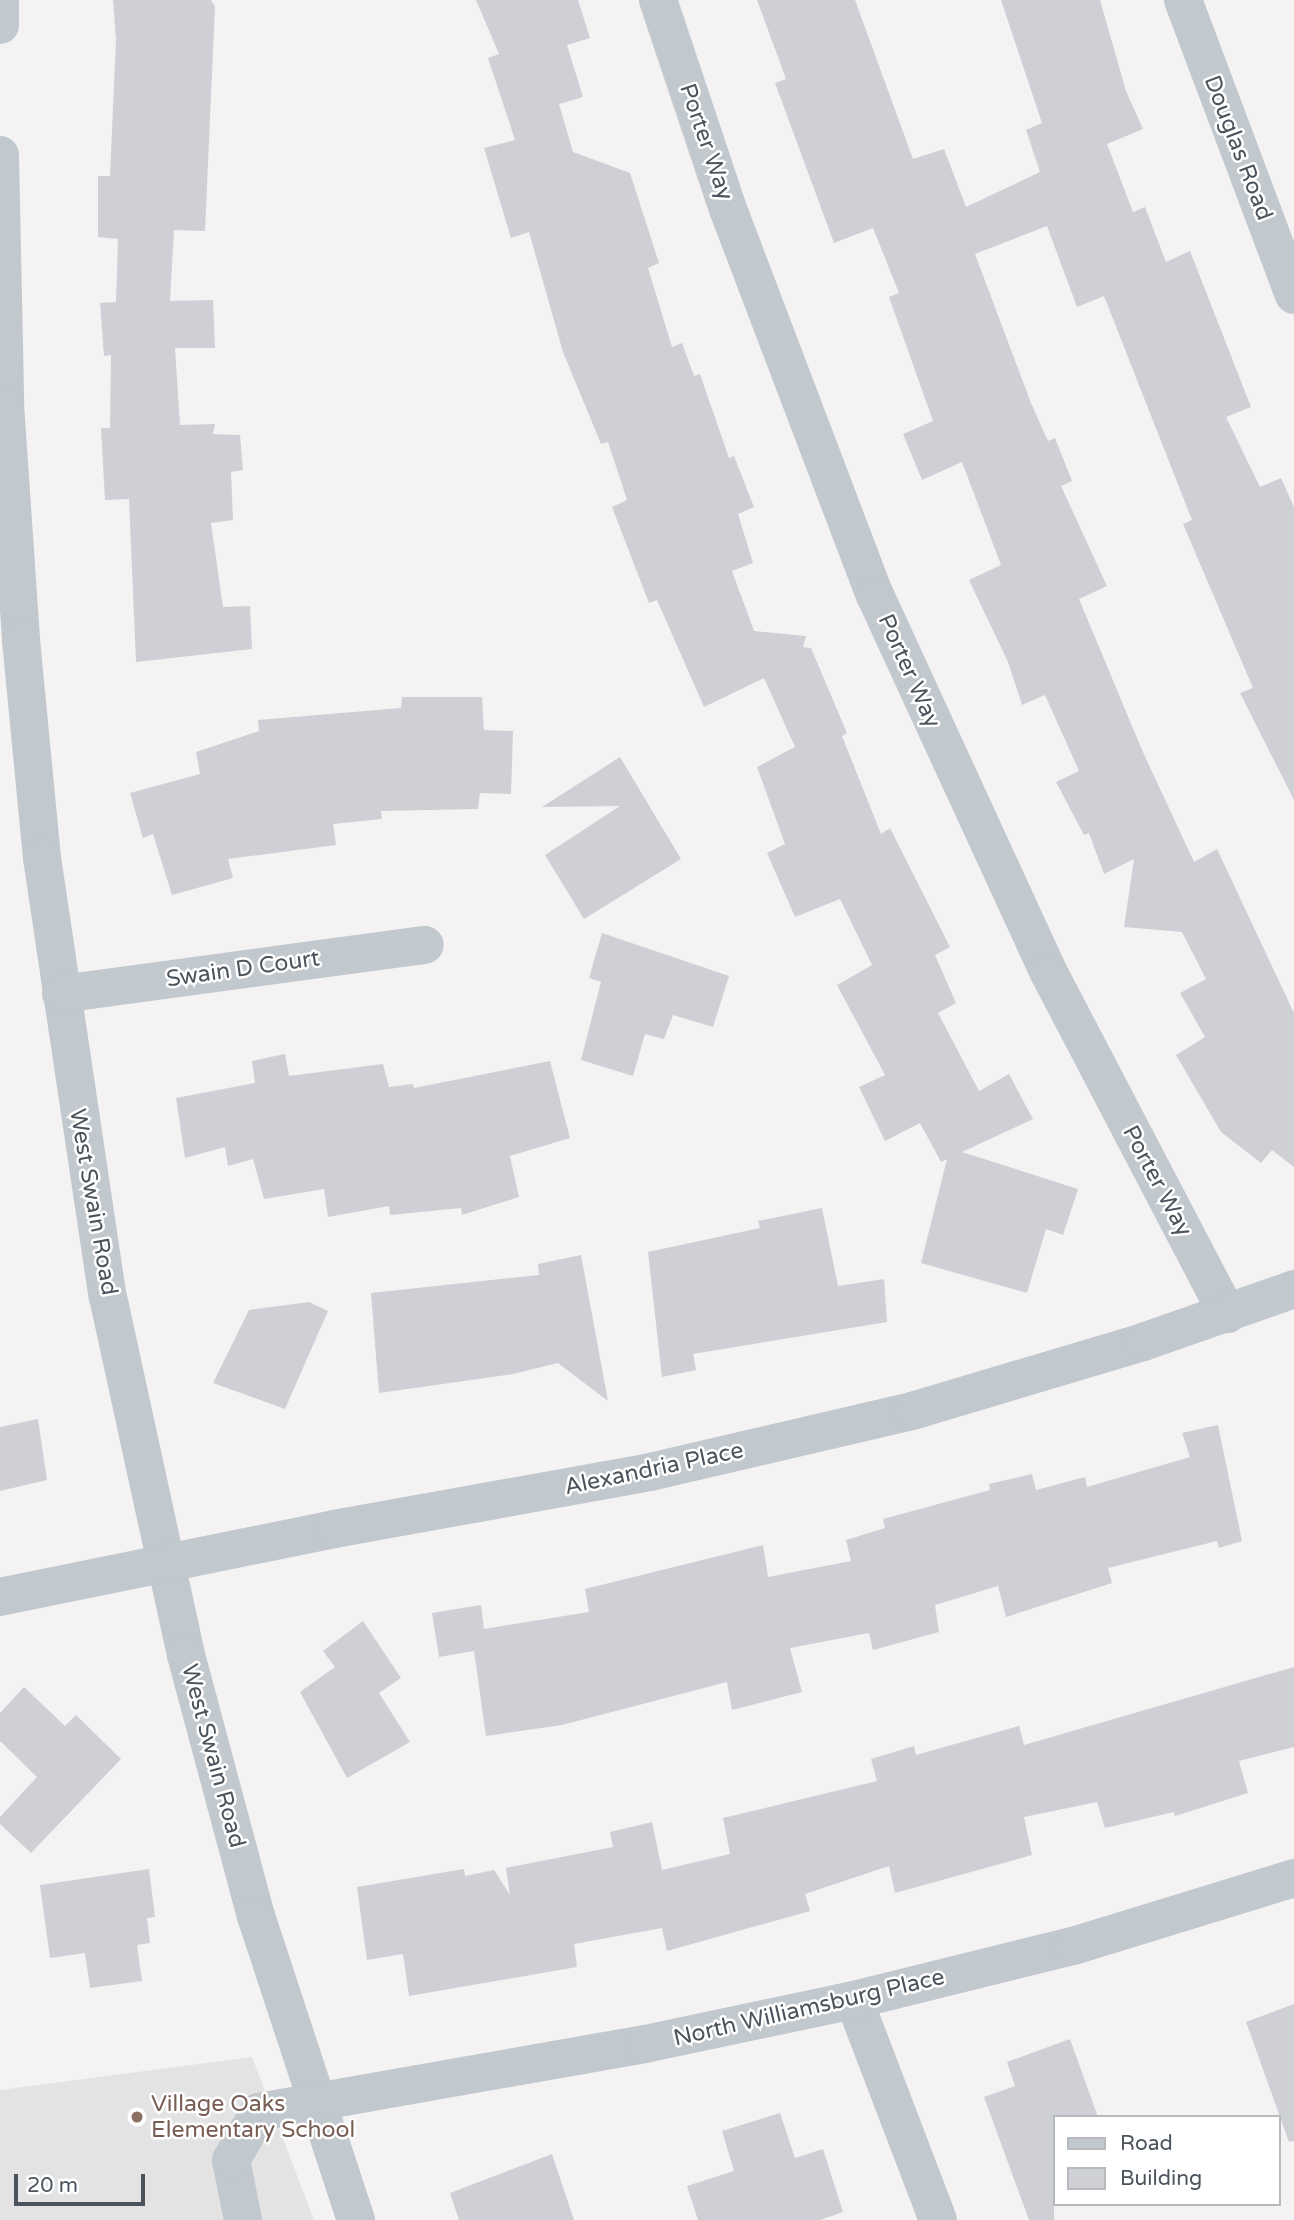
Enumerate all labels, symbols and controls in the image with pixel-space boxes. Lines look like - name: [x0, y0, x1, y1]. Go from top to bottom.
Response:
- street label: Douglas Road: [1198, 72, 1278, 224]
- street label: Porter Way: [673, 80, 739, 204]
- street label: Porter Way: [872, 610, 946, 732]
- street label: Swain D Court: [165, 945, 321, 993]
- street label: West Swain Road: [63, 1107, 123, 1297]
- street label: Porter Way: [1116, 1121, 1198, 1241]
- street label: Alexandria Place: [562, 1437, 746, 1501]
- street label: West Swain Road: [175, 1661, 251, 1851]
- street label: North Williamsburg Place: [671, 1963, 947, 2053]
- place label: Village Oaks Elementary School: [151, 2090, 355, 2144]
- marker: Village Oaks Elementary School: [129, 2109, 145, 2125]
- legend: [1052, 2115, 1280, 2206]
- text: Road: [1120, 2131, 1173, 2156]
- scale bar: [18, 2160, 149, 2204]
- text: Building: [1120, 2166, 1202, 2191]
- text: 20 m: [27, 2173, 78, 2198]

